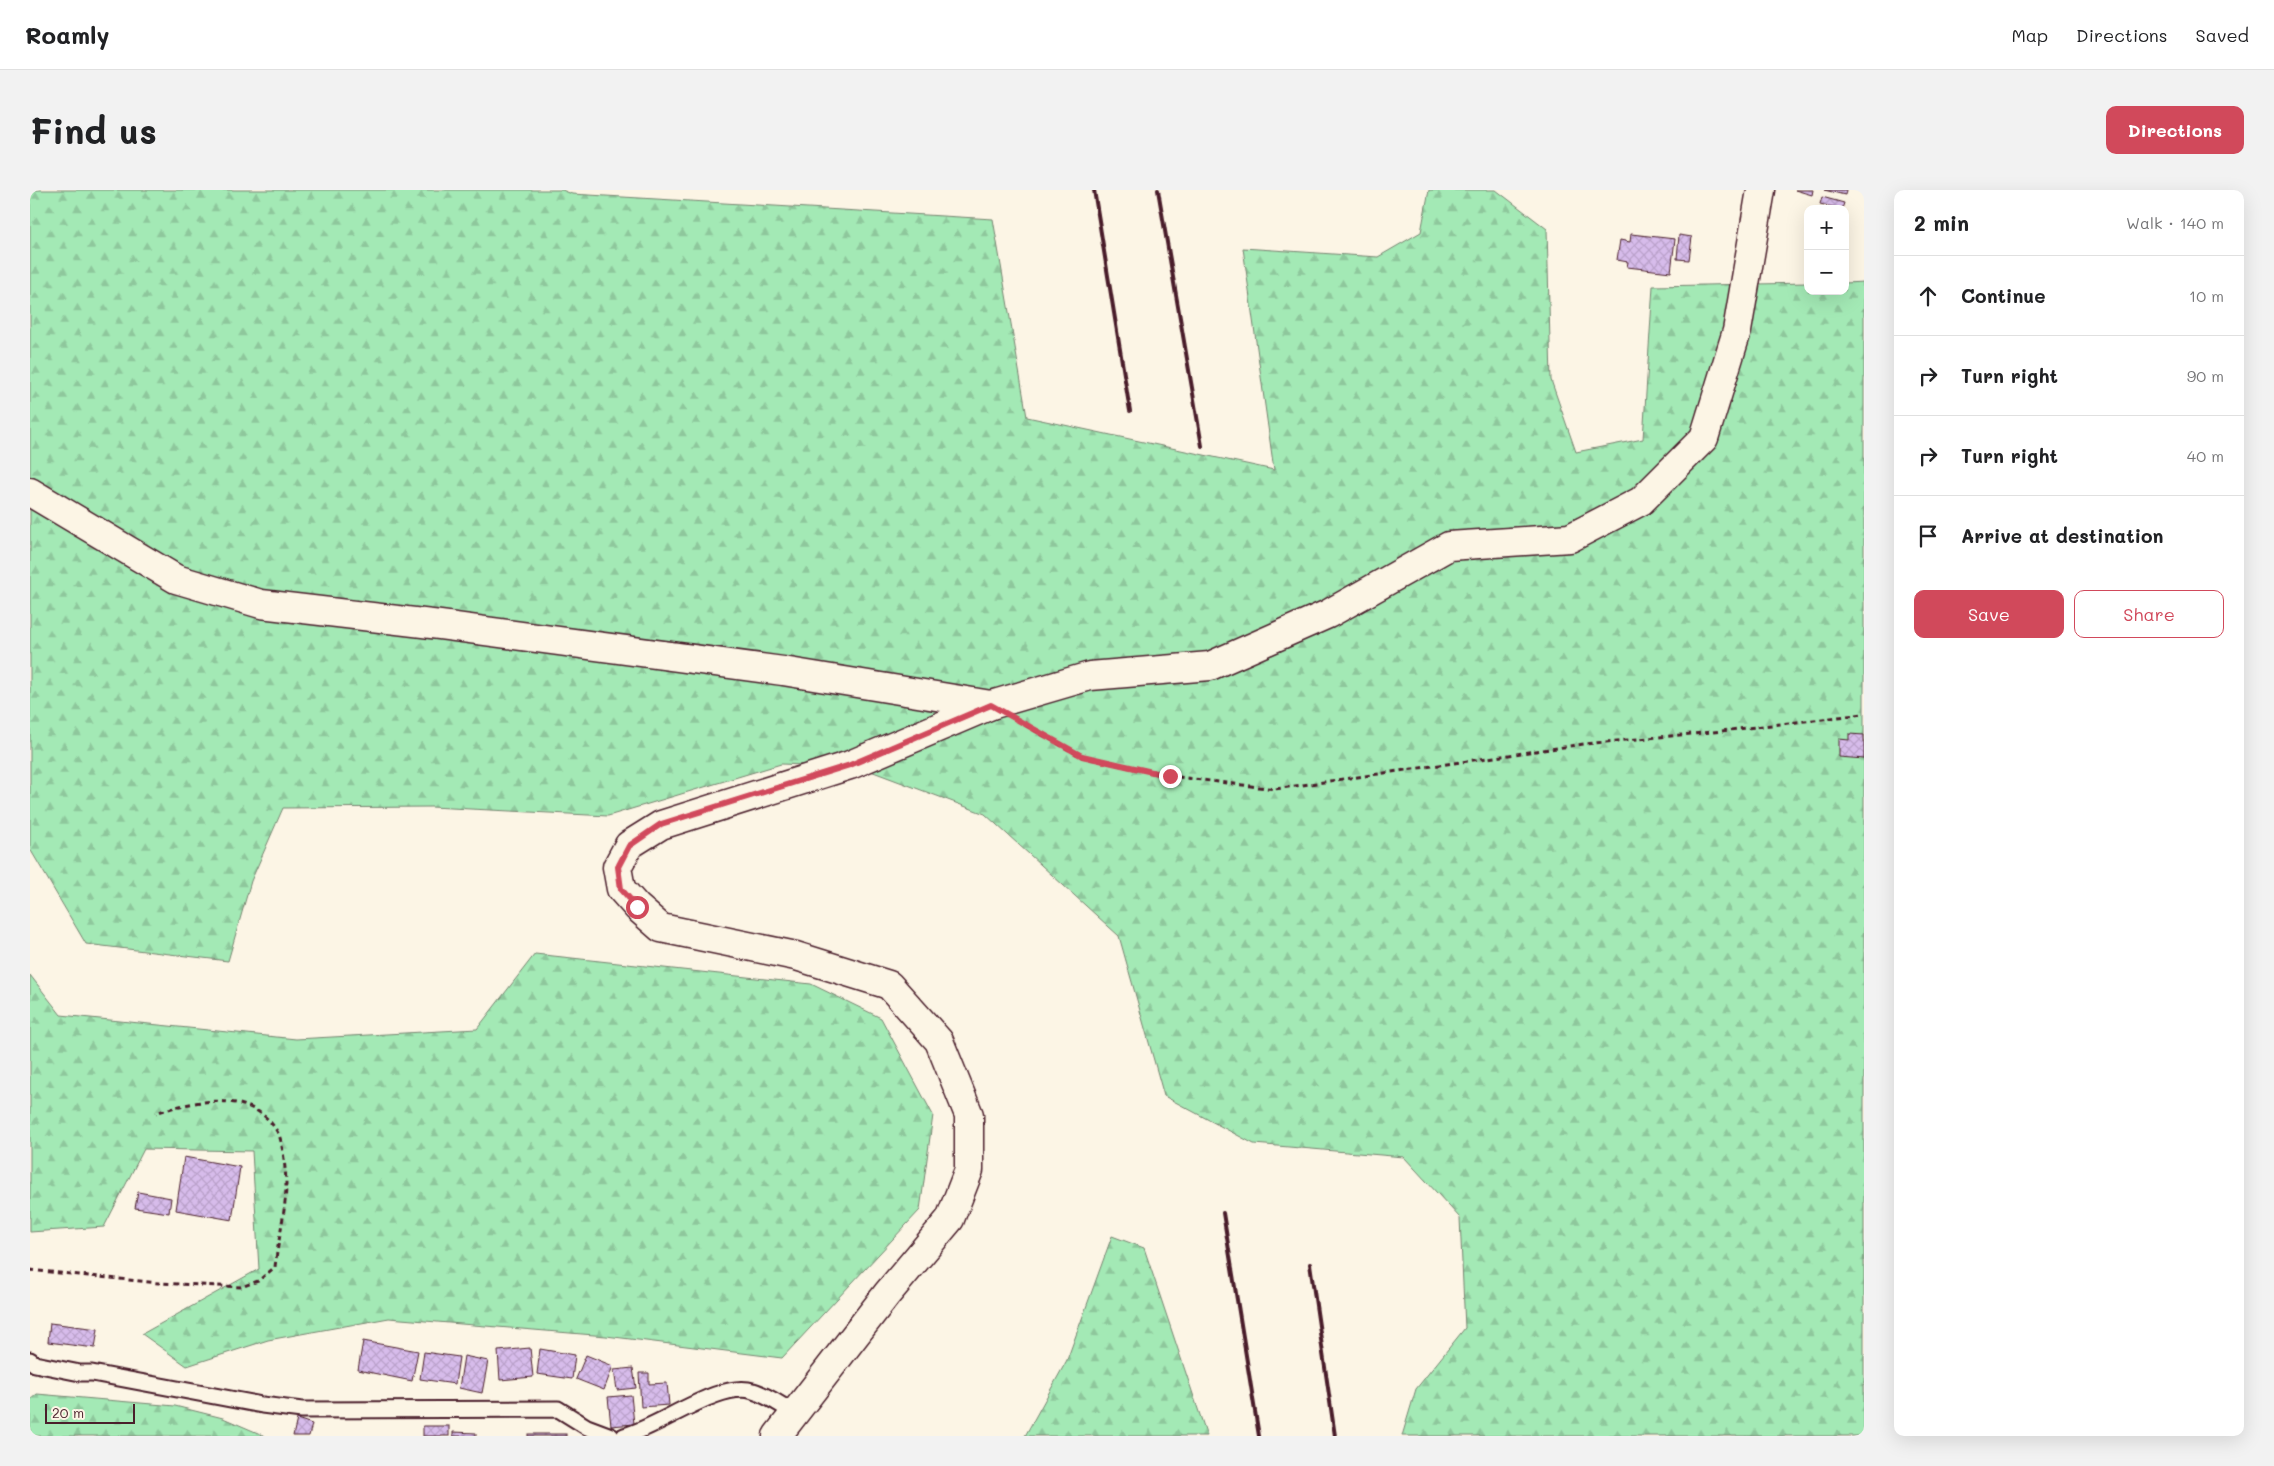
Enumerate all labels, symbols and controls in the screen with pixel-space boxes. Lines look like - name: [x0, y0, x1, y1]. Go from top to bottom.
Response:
- text: Roamly: [25, 19, 109, 50]
- text: Map: [2011, 23, 2048, 47]
- text: Directions: [2076, 23, 2168, 47]
- text: Saved: [2196, 23, 2249, 47]
- button: Directions: [2106, 106, 2244, 154]
- text: Find us: [30, 107, 157, 153]
- map controls: [1804, 205, 1849, 295]
- button: +: [1804, 205, 1849, 250]
- text: 2 min: [1914, 209, 1969, 236]
- text: Walk · 140 m: [2126, 212, 2224, 233]
- button: −: [1804, 250, 1849, 295]
- icon: ahead: [1914, 282, 1942, 310]
- text: Continue: [1961, 283, 2046, 308]
- text: 10 m: [2189, 285, 2224, 306]
- icon: right: [1914, 362, 1942, 390]
- text: Turn right: [1961, 363, 2058, 388]
- text: 90 m: [2187, 365, 2224, 386]
- icon: right: [1914, 442, 1942, 470]
- text: Turn right: [1961, 443, 2058, 468]
- text: 40 m: [2187, 445, 2224, 466]
- icon: arrive: [1914, 522, 1942, 550]
- text: Arrive at destination: [1961, 523, 2164, 548]
- button: Save: [1914, 590, 2064, 638]
- button: Share: [2074, 590, 2224, 638]
- route end: [1159, 765, 1182, 788]
- route start: [626, 896, 649, 919]
- scale bar: [45, 1401, 135, 1424]
- text: 20 m: [52, 1403, 84, 1422]

